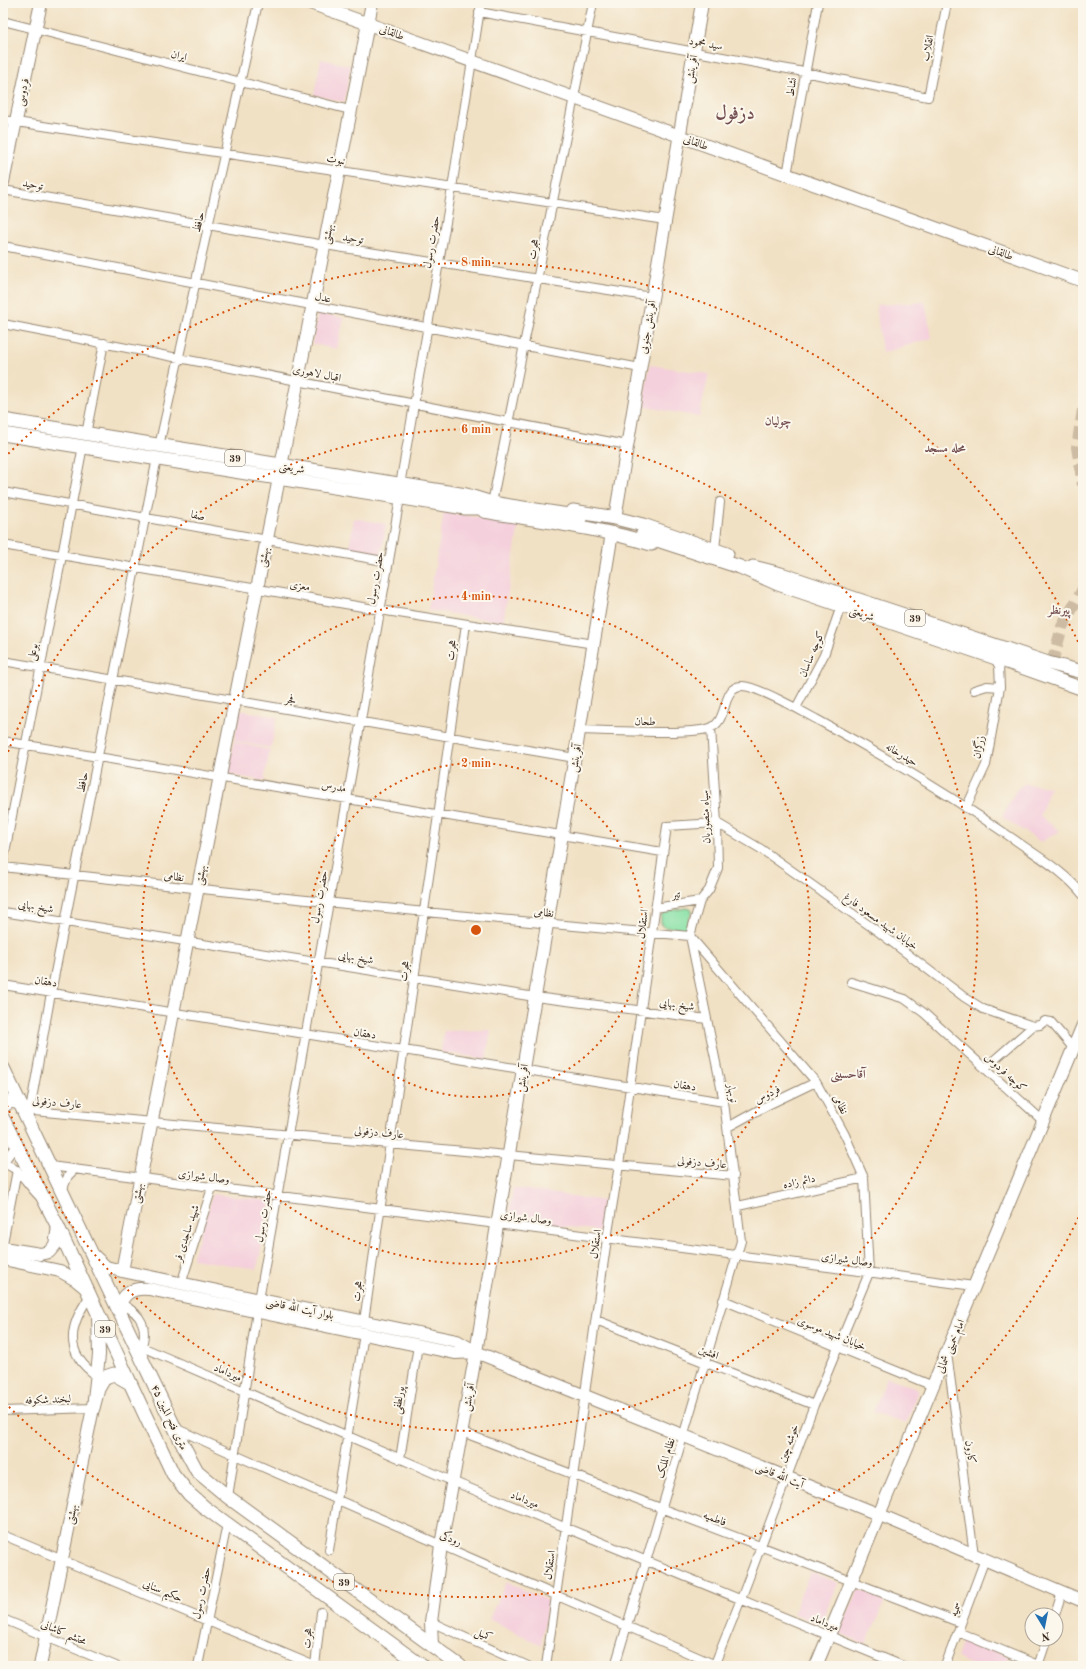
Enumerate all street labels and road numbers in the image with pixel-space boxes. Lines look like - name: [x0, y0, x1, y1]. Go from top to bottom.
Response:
- street label: طالقانی: [378, 24, 405, 43]
- street label: انقلاب: [921, 34, 936, 62]
- street label: سید محمود: [688, 36, 723, 53]
- street label: ایران: [169, 49, 188, 64]
- street label: آفرینش: [682, 52, 702, 84]
- street label: فردوسی: [15, 77, 33, 107]
- street label: نشاط: [784, 77, 800, 98]
- street label: طالقانی: [682, 134, 709, 153]
- street label: نبوت: [326, 154, 346, 167]
- street label: توحید: [21, 178, 45, 193]
- street label: حافظ: [191, 210, 207, 234]
- street label: حضرت رسول: [422, 215, 444, 270]
- street label: بهشتی: [321, 223, 338, 246]
- street label: توحید: [342, 232, 365, 247]
- street label: هجرت: [527, 238, 543, 261]
- street label: طالقانی: [987, 244, 1014, 263]
- street label: عدل: [314, 292, 332, 305]
- street label: آفرینش جنوبی: [635, 298, 660, 355]
- street label: اقبال لاهوری: [292, 364, 342, 385]
- road number: 39: [225, 450, 245, 466]
- street label: شریعتی: [278, 461, 305, 478]
- street label: صفا: [190, 510, 206, 523]
- street label: بهشتی: [257, 546, 274, 569]
- street label: حضرت رسول: [366, 551, 388, 606]
- street label: معزی: [289, 579, 311, 595]
- street label: شریعتی: [847, 605, 875, 626]
- road number: 39: [905, 610, 925, 626]
- street label: کوچه ساسان: [797, 630, 828, 680]
- street label: هجرت: [446, 639, 460, 662]
- street label: بوعلی: [26, 643, 43, 662]
- street label: فجر: [283, 693, 297, 708]
- street label: طحان: [634, 717, 656, 728]
- street label: زرگران: [969, 734, 987, 760]
- street label: آفرینش: [566, 741, 586, 773]
- street label: حیدرخانه: [883, 742, 919, 769]
- street label: حافظ: [75, 771, 91, 793]
- street label: مدرس: [321, 780, 347, 795]
- street label: سیاه منصوریان: [700, 790, 713, 844]
- street label: بهشتی: [194, 864, 211, 887]
- street label: حضرت رسول: [310, 870, 332, 925]
- street label: نظامی: [163, 871, 184, 884]
- street label: تیر: [670, 889, 682, 902]
- street label: خیابان شهید مسعود فارغ: [839, 892, 919, 955]
- street label: شیخ بهایی: [17, 899, 54, 920]
- street label: نظامی: [533, 907, 554, 920]
- street label: استقلال: [636, 909, 651, 940]
- street label: شیخ بهایی: [337, 950, 374, 971]
- street label: هجرت: [399, 960, 413, 983]
- street label: دهقان: [34, 975, 58, 990]
- street label: شیخ بهایی: [658, 998, 695, 1017]
- street label: دهقان: [353, 1027, 377, 1042]
- street label: کوچه فردوس: [981, 1051, 1029, 1095]
- street label: آفرینش: [513, 1061, 532, 1093]
- street label: دهقان: [673, 1079, 697, 1094]
- street label: نوبهار: [723, 1082, 739, 1104]
- street label: فردوس: [753, 1084, 783, 1107]
- street label: نظامی: [830, 1093, 849, 1116]
- street label: عارف دزفولی: [32, 1095, 82, 1111]
- street label: عارف دزفولی: [354, 1125, 404, 1141]
- street label: عارف دزفولی: [677, 1155, 727, 1171]
- street label: وصال شیرازی: [177, 1169, 230, 1186]
- street label: دائم زاده: [782, 1173, 817, 1194]
- street label: بهشتی: [131, 1182, 148, 1205]
- street label: حضرت رسول: [254, 1189, 276, 1244]
- street label: شهید ساجدی فر: [173, 1204, 203, 1264]
- street label: وصال شیرازی: [499, 1210, 552, 1227]
- street label: استقلال: [589, 1229, 604, 1260]
- street label: وصال شیرازی: [820, 1252, 873, 1269]
- street label: هجرت: [352, 1280, 366, 1303]
- street label: بلوار آیت الله قاضی: [265, 1292, 335, 1323]
- street label: خیابان شهید موسوی: [795, 1316, 867, 1354]
- street label: امام خمینی شمالی: [935, 1318, 970, 1376]
- road number: 39: [95, 1321, 115, 1337]
- street label: افشین: [697, 1345, 720, 1362]
- street label: میرداماد: [212, 1363, 243, 1384]
- street label: آفرینش: [459, 1380, 479, 1412]
- street label: ۴۵ متری فتح المبین: [145, 1383, 189, 1454]
- street label: پورلطفی: [392, 1385, 409, 1415]
- street label: لبخند شکوفه: [25, 1393, 71, 1407]
- street label: خوشه چین: [777, 1423, 803, 1464]
- street label: نظام الملک: [654, 1437, 681, 1481]
- street label: کارون: [962, 1440, 978, 1465]
- street label: آیت الله قاضی: [754, 1457, 808, 1492]
- street label: میرداماد: [509, 1490, 540, 1511]
- street label: بهشتی: [65, 1503, 82, 1526]
- street label: فاطمیه: [701, 1510, 728, 1529]
- street label: رودکی: [438, 1527, 464, 1549]
- street label: استقلال: [543, 1550, 558, 1581]
- street label: حضرت رسول: [192, 1566, 214, 1621]
- road number: 39: [334, 1574, 354, 1590]
- street label: حکیم سنایی: [139, 1577, 185, 1608]
- street label: سمیه: [949, 1601, 964, 1618]
- street label: میرداماد: [809, 1613, 840, 1634]
- street label: محتشم کاشانی: [38, 1618, 88, 1652]
- street label: کمیل: [472, 1625, 495, 1646]
- street label: هجرت: [302, 1627, 316, 1649]

